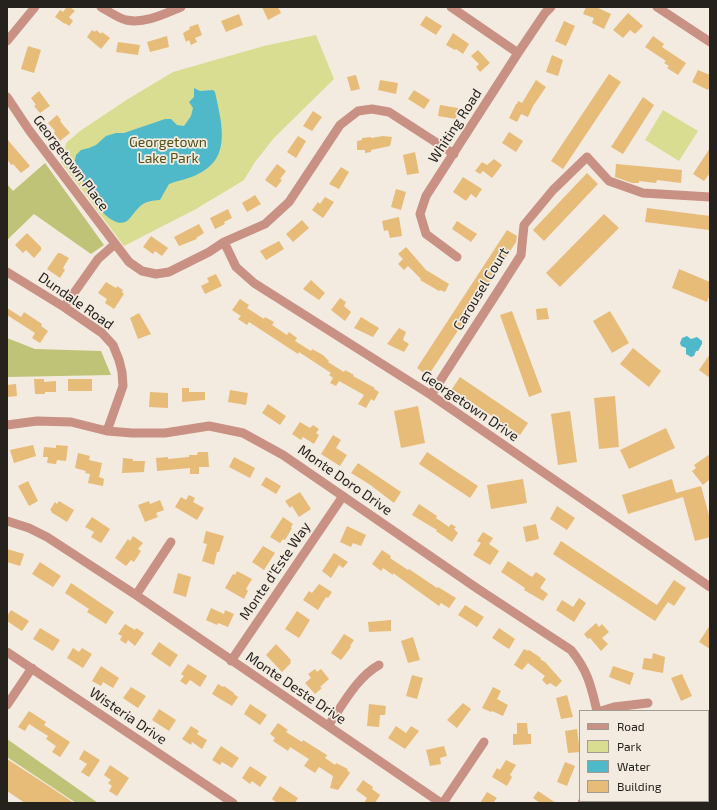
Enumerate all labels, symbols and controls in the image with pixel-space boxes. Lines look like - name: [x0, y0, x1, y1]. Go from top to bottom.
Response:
- street label: Whiting Road: [425, 86, 485, 166]
- street label: Georgetown Place: [30, 112, 112, 214]
- park label: Georgetown Lake Park: [129, 134, 207, 166]
- street label: Carousel Court: [450, 244, 512, 334]
- street label: Dundale Road: [35, 269, 117, 333]
- street label: Georgetown Drive: [418, 367, 522, 445]
- street label: Monte Doro Drive: [295, 441, 395, 519]
- street label: Monte d'Este Way: [236, 519, 314, 623]
- street label: Monte Deste Drive: [243, 648, 349, 728]
- street label: Wisteria Drive: [86, 684, 170, 748]
- legend: [579, 710, 709, 802]
- text: Road: [617, 719, 645, 733]
- text: Park: [617, 739, 642, 753]
- text: Water: [617, 759, 651, 773]
- text: Building: [617, 779, 661, 793]

